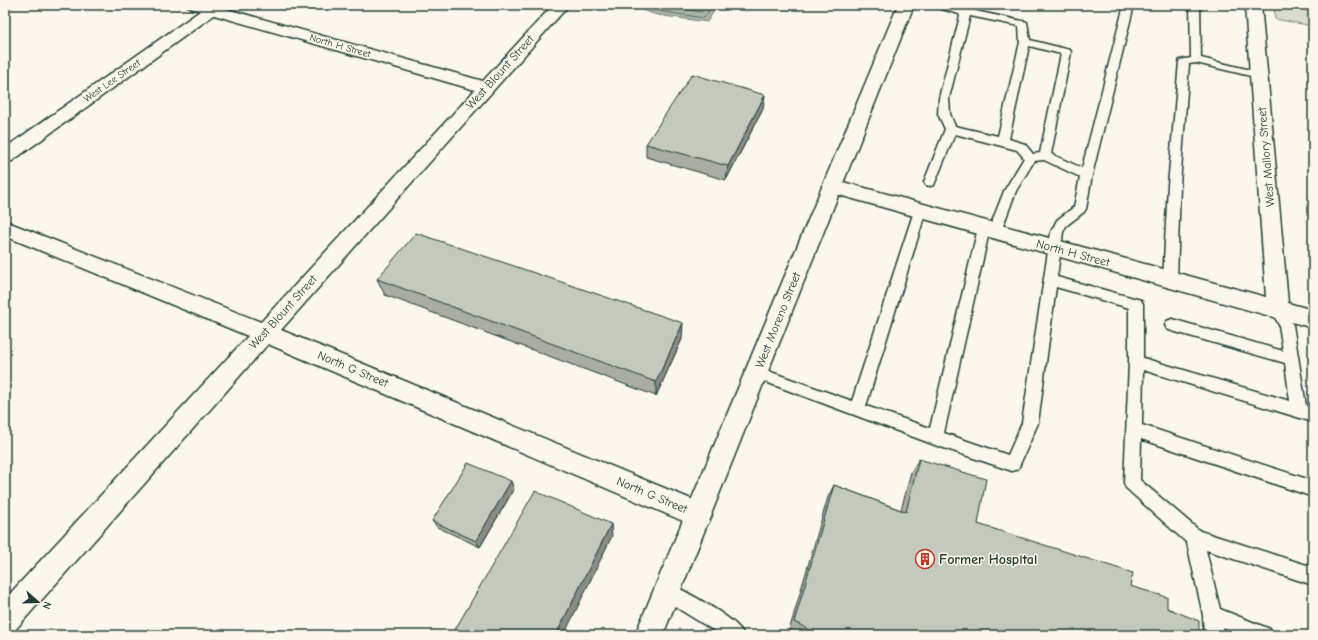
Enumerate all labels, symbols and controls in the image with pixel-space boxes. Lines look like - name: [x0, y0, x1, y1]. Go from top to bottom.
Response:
- street label: North H Street: [308, 32, 373, 61]
- street label: West Blount Street: [463, 32, 537, 112]
- street label: West Lee Street: [81, 56, 144, 105]
- street label: West Mallory Street: [1255, 106, 1277, 207]
- street label: North H Street: [1035, 236, 1112, 270]
- street label: West Moreno Street: [752, 270, 804, 370]
- street label: West Blount Street: [246, 272, 320, 352]
- street label: North G Street: [316, 348, 391, 390]
- street label: North G Street: [615, 474, 690, 516]
- building icon: Former Hospital: [914, 548, 936, 570]
- place label: Former Hospital: [939, 551, 1037, 568]
- north arrow: [18, 582, 58, 622]
- text: N: [40, 600, 54, 611]

